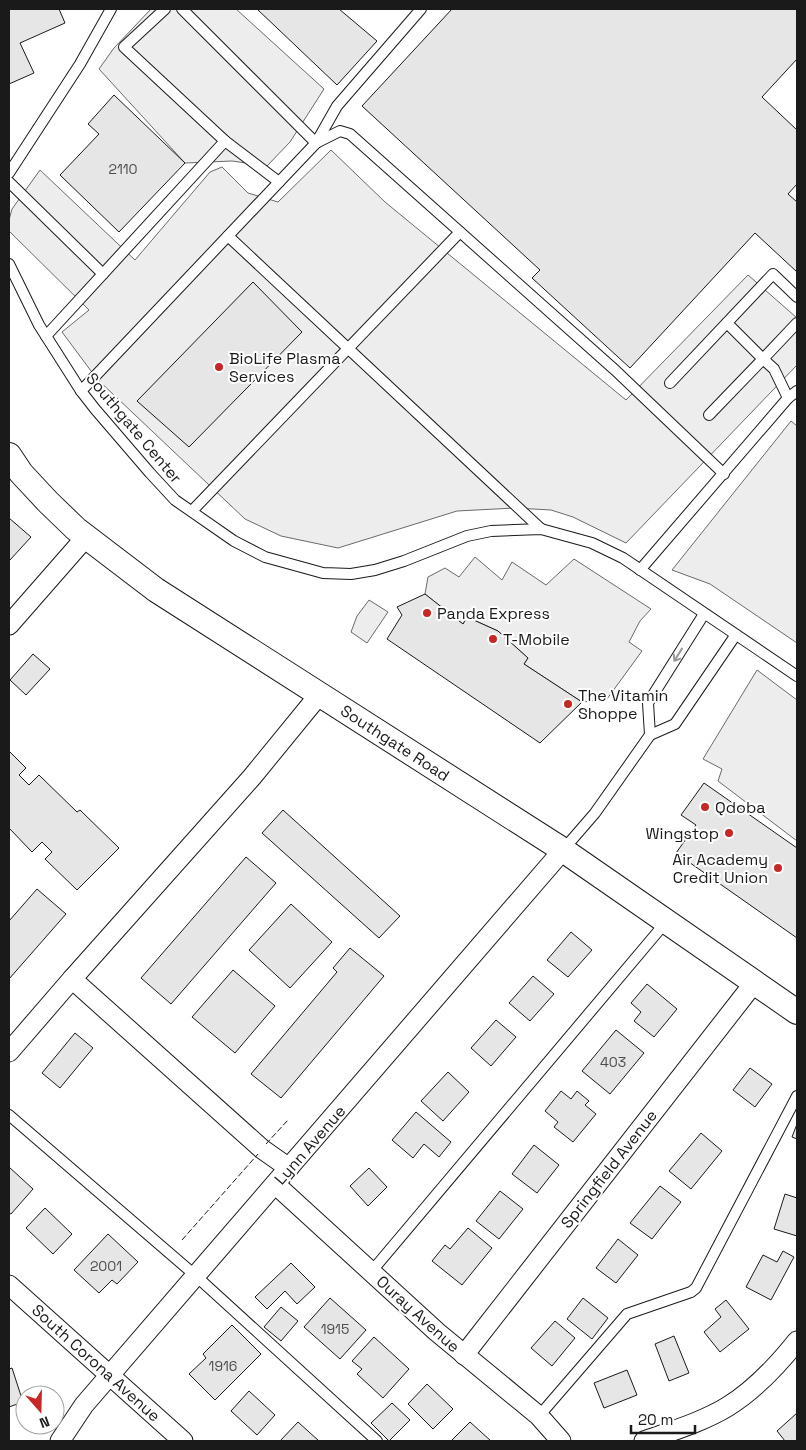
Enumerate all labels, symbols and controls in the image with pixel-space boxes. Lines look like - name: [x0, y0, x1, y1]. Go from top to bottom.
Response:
- house number: 2110: [108, 160, 138, 178]
- place label: BioLife Plasma Services: [229, 348, 340, 387]
- marker: BioLife Plasma Services: [213, 361, 225, 373]
- street label: Southgate Center: [82, 368, 186, 488]
- place label: Panda Express: [437, 603, 550, 624]
- marker: Panda Express: [421, 607, 433, 619]
- place label: T-Mobile: [503, 629, 570, 650]
- marker: T-Mobile: [487, 633, 499, 645]
- one-way arrow: [673, 647, 683, 661]
- place label: The Vitamin Shoppe: [578, 685, 668, 724]
- marker: The Vitamin Shoppe: [562, 698, 574, 710]
- street label: Southgate Road: [337, 700, 453, 786]
- place label: Qdoba: [715, 797, 765, 818]
- marker: Qdoba: [699, 801, 711, 813]
- place label: Wingstop: [645, 823, 719, 844]
- marker: Wingstop: [723, 827, 735, 839]
- place label: Air Academy Credit Union: [672, 849, 768, 888]
- marker: Air Academy Credit Union: [772, 862, 784, 874]
- house number: 403: [600, 1053, 626, 1071]
- street label: Lynn Avenue: [270, 1101, 350, 1189]
- street label: Springfield Avenue: [556, 1105, 662, 1233]
- house number: 2001: [90, 1257, 122, 1275]
- street label: Ouray Avenue: [372, 1271, 464, 1357]
- street label: South Corona Avenue: [27, 1300, 165, 1426]
- house number: 1915: [321, 1320, 349, 1338]
- house number: 1916: [209, 1357, 237, 1375]
- north arrow: [15, 1385, 65, 1435]
- scale bar: [631, 1402, 695, 1434]
- text: 20 m: [638, 1410, 673, 1429]
- text: N: [37, 1412, 52, 1432]

